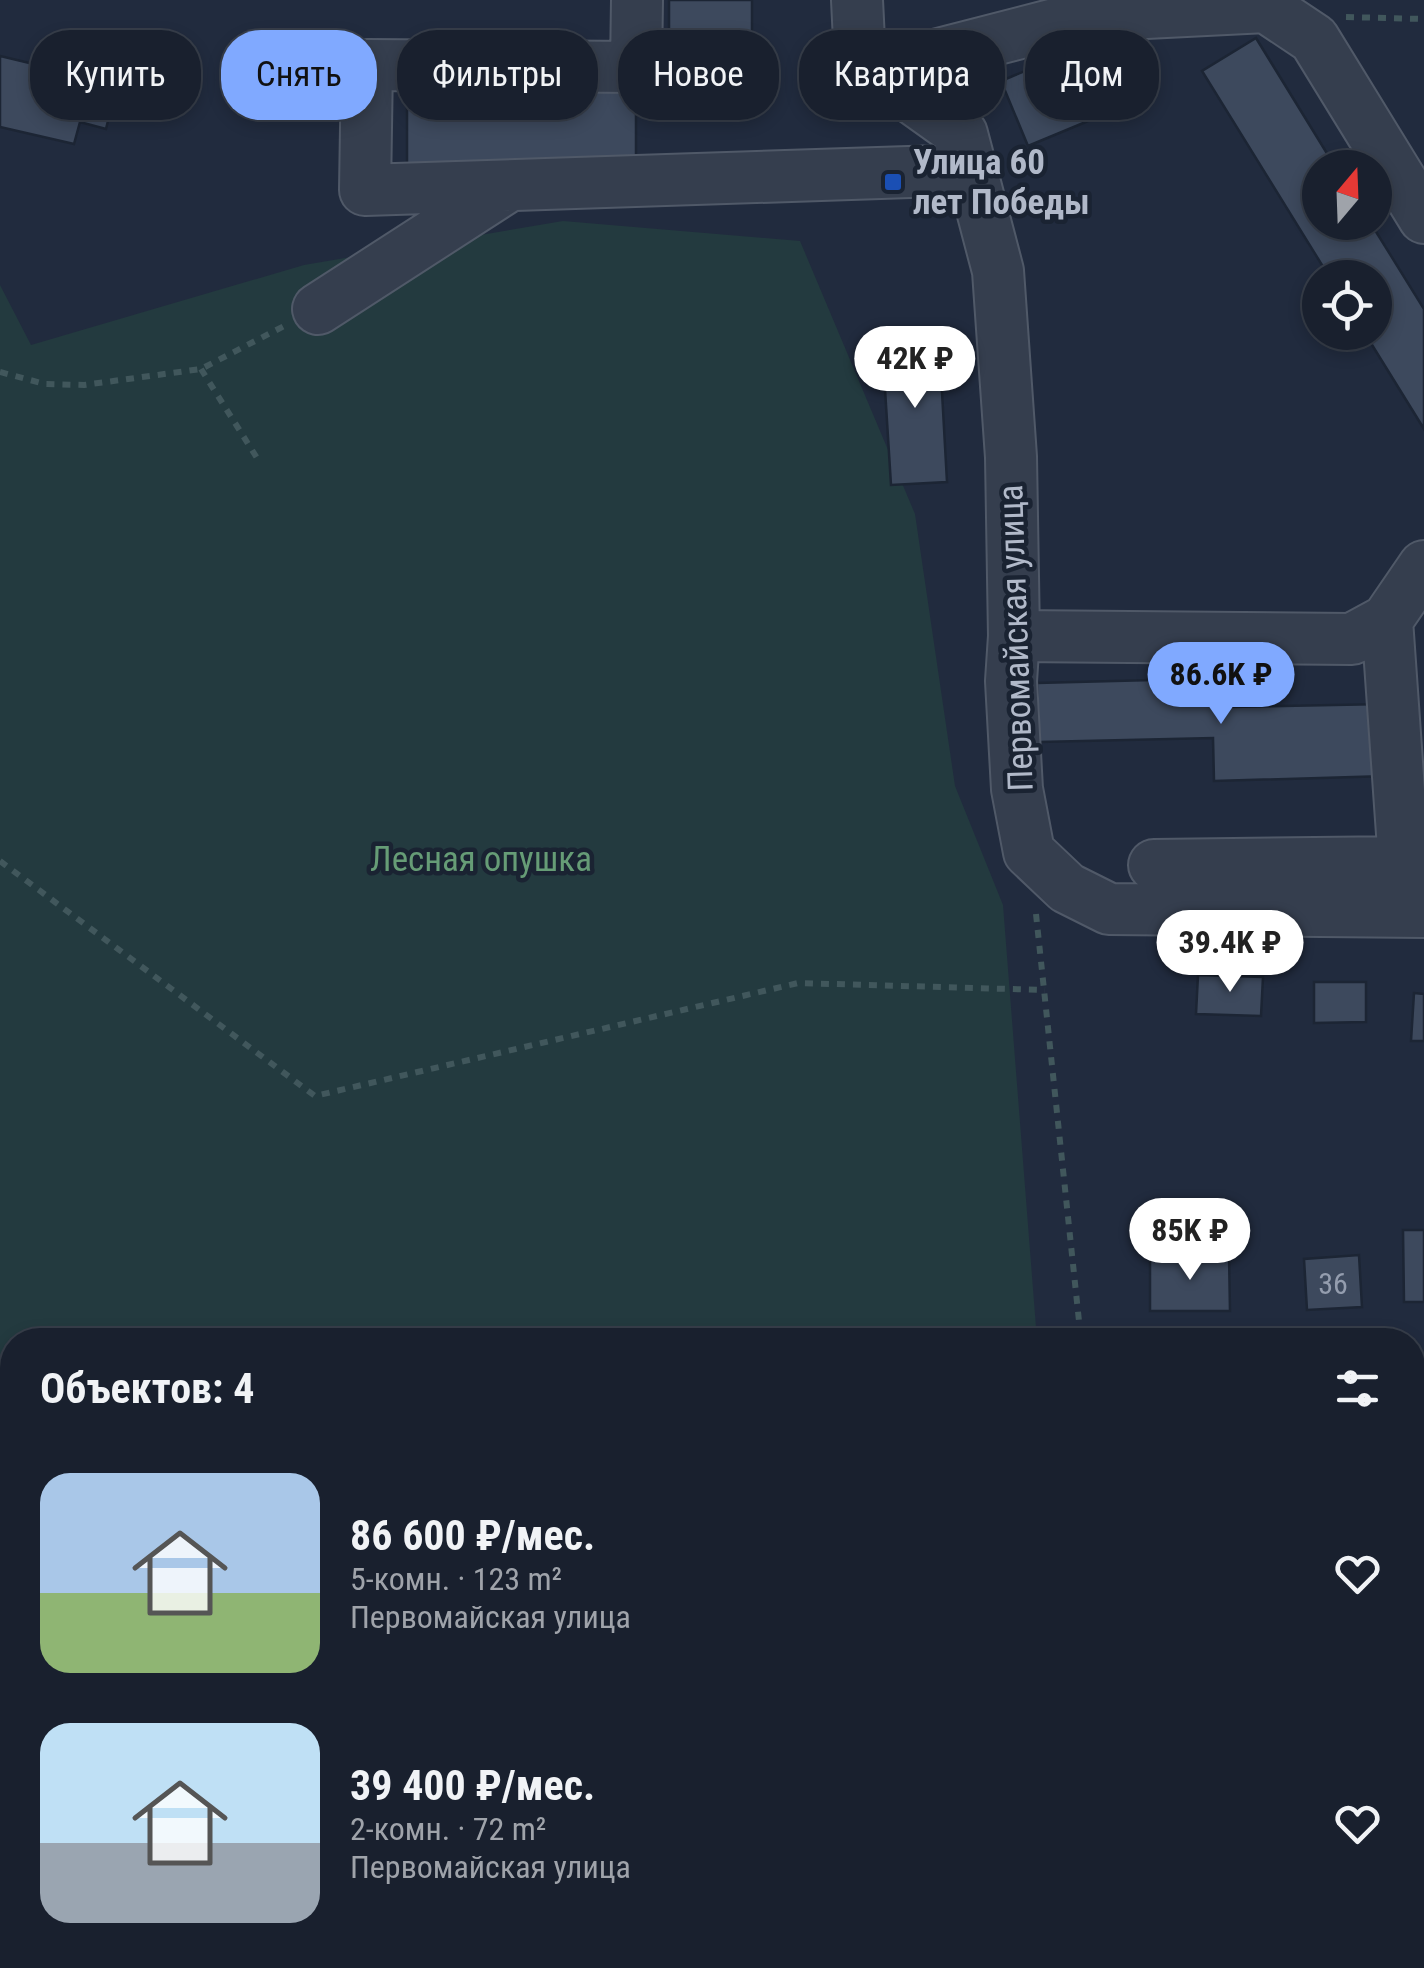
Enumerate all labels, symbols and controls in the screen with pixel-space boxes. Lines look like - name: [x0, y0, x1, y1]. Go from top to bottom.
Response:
- chip: Купить: [30, 30, 201, 120]
- chip: Снять: [221, 30, 377, 120]
- chip: Фильтры: [397, 30, 598, 120]
- chip: Новое: [618, 30, 779, 120]
- chip: Квартира: [799, 30, 1005, 120]
- chip: Дом: [1025, 30, 1159, 120]
- place label: Улица 60 лет Победы: [913, 142, 1090, 223]
- north arrow: [1302, 150, 1392, 240]
- map controls: [1302, 150, 1392, 350]
- marker: Улица 60 лет Победы: [882, 171, 904, 193]
- button: locate: [1302, 260, 1392, 350]
- pin: 42K ₽: [845, 326, 985, 411]
- text: 42K ₽: [876, 339, 954, 377]
- street label: Первомайская улица: [990, 484, 1042, 792]
- pin: 86.6K ₽: [1129, 642, 1313, 727]
- text: 86.6K ₽: [1170, 655, 1272, 693]
- park label: Лесная опушка: [370, 839, 592, 880]
- pin: 39.4K ₽: [1138, 910, 1322, 995]
- text: 39.4K ₽: [1179, 923, 1281, 961]
- pin: 85K ₽: [1120, 1198, 1260, 1283]
- text: 85K ₽: [1151, 1211, 1229, 1249]
- house number: 36: [1318, 1266, 1348, 1301]
- icon: filters: [1330, 1361, 1385, 1416]
- text: Объектов: 4: [40, 1364, 254, 1413]
- text: 86 600 ₽/мес.: [350, 1511, 595, 1560]
- icon: home: [120, 1513, 240, 1633]
- icon: heart: [1330, 1546, 1385, 1601]
- text: 5-комн. · 123 m²: [350, 1560, 562, 1598]
- text: Первомайская улица: [350, 1598, 631, 1636]
- text: 39 400 ₽/мес.: [350, 1761, 595, 1810]
- icon: home: [120, 1763, 240, 1883]
- icon: heart: [1330, 1796, 1385, 1851]
- text: 2-комн. · 72 m²: [350, 1810, 546, 1848]
- text: Первомайская улица: [350, 1848, 631, 1886]

